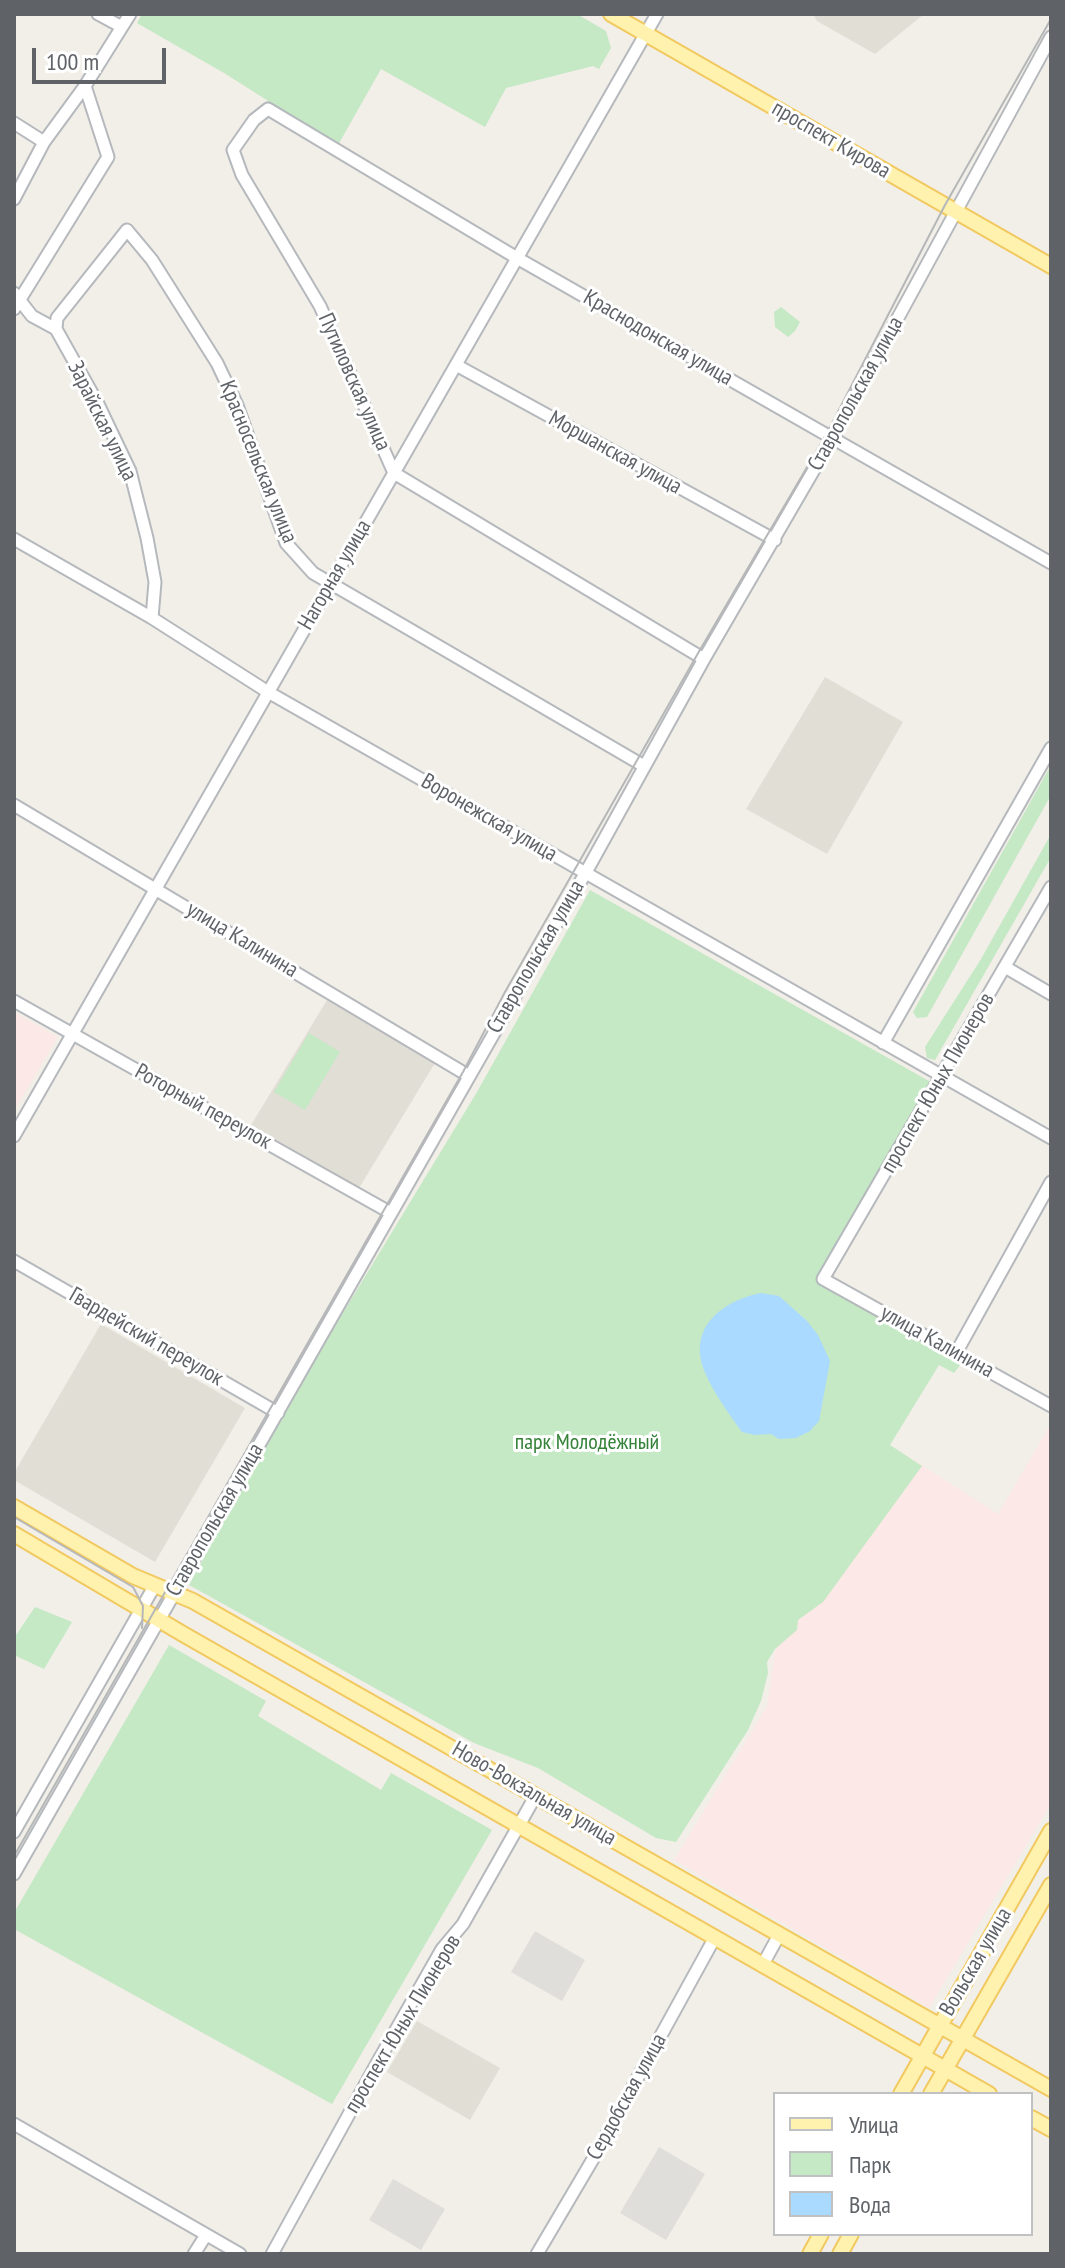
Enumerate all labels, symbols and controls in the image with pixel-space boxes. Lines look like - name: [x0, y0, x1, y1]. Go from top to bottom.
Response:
- scale bar: [36, 32, 170, 82]
- text: 100 m: [46, 46, 99, 77]
- street label: проспект Кирова: [767, 95, 895, 185]
- street label: Краснодонская улица: [579, 285, 737, 391]
- street label: Путиловская улица: [312, 309, 396, 455]
- street label: Ставропольская улица: [803, 312, 909, 476]
- street label: Зарайская улица: [62, 357, 142, 485]
- street label: Красносельская улица: [213, 377, 303, 547]
- street label: Моршанская улица: [544, 406, 686, 500]
- street label: Нагорная улица: [293, 515, 377, 635]
- street label: Воронежская улица: [416, 768, 562, 868]
- street label: Ставропольская улица: [482, 876, 590, 1038]
- street label: улица Калинина: [181, 896, 303, 984]
- street label: проспект Юных Пионеров: [876, 988, 1000, 1178]
- street label: Роторный переулок: [130, 1059, 276, 1155]
- street label: Гвардейский переулок: [64, 1282, 228, 1392]
- street label: улица Калинина: [876, 1300, 998, 1384]
- park label: парк Молодёжный: [515, 1430, 659, 1456]
- street label: Ставропольская улица: [161, 1439, 269, 1601]
- street label: Ново-Вокзальная улица: [447, 1736, 621, 1852]
- street label: Вольская улица: [934, 1903, 1018, 2021]
- street label: проспект Юных Пионеров: [339, 1930, 467, 2118]
- street label: Сердобская улица: [581, 2029, 673, 2165]
- legend: [773, 2092, 1033, 2236]
- text: Улица: [849, 2109, 899, 2140]
- text: Парк: [849, 2149, 891, 2180]
- text: Вода: [849, 2189, 891, 2220]

